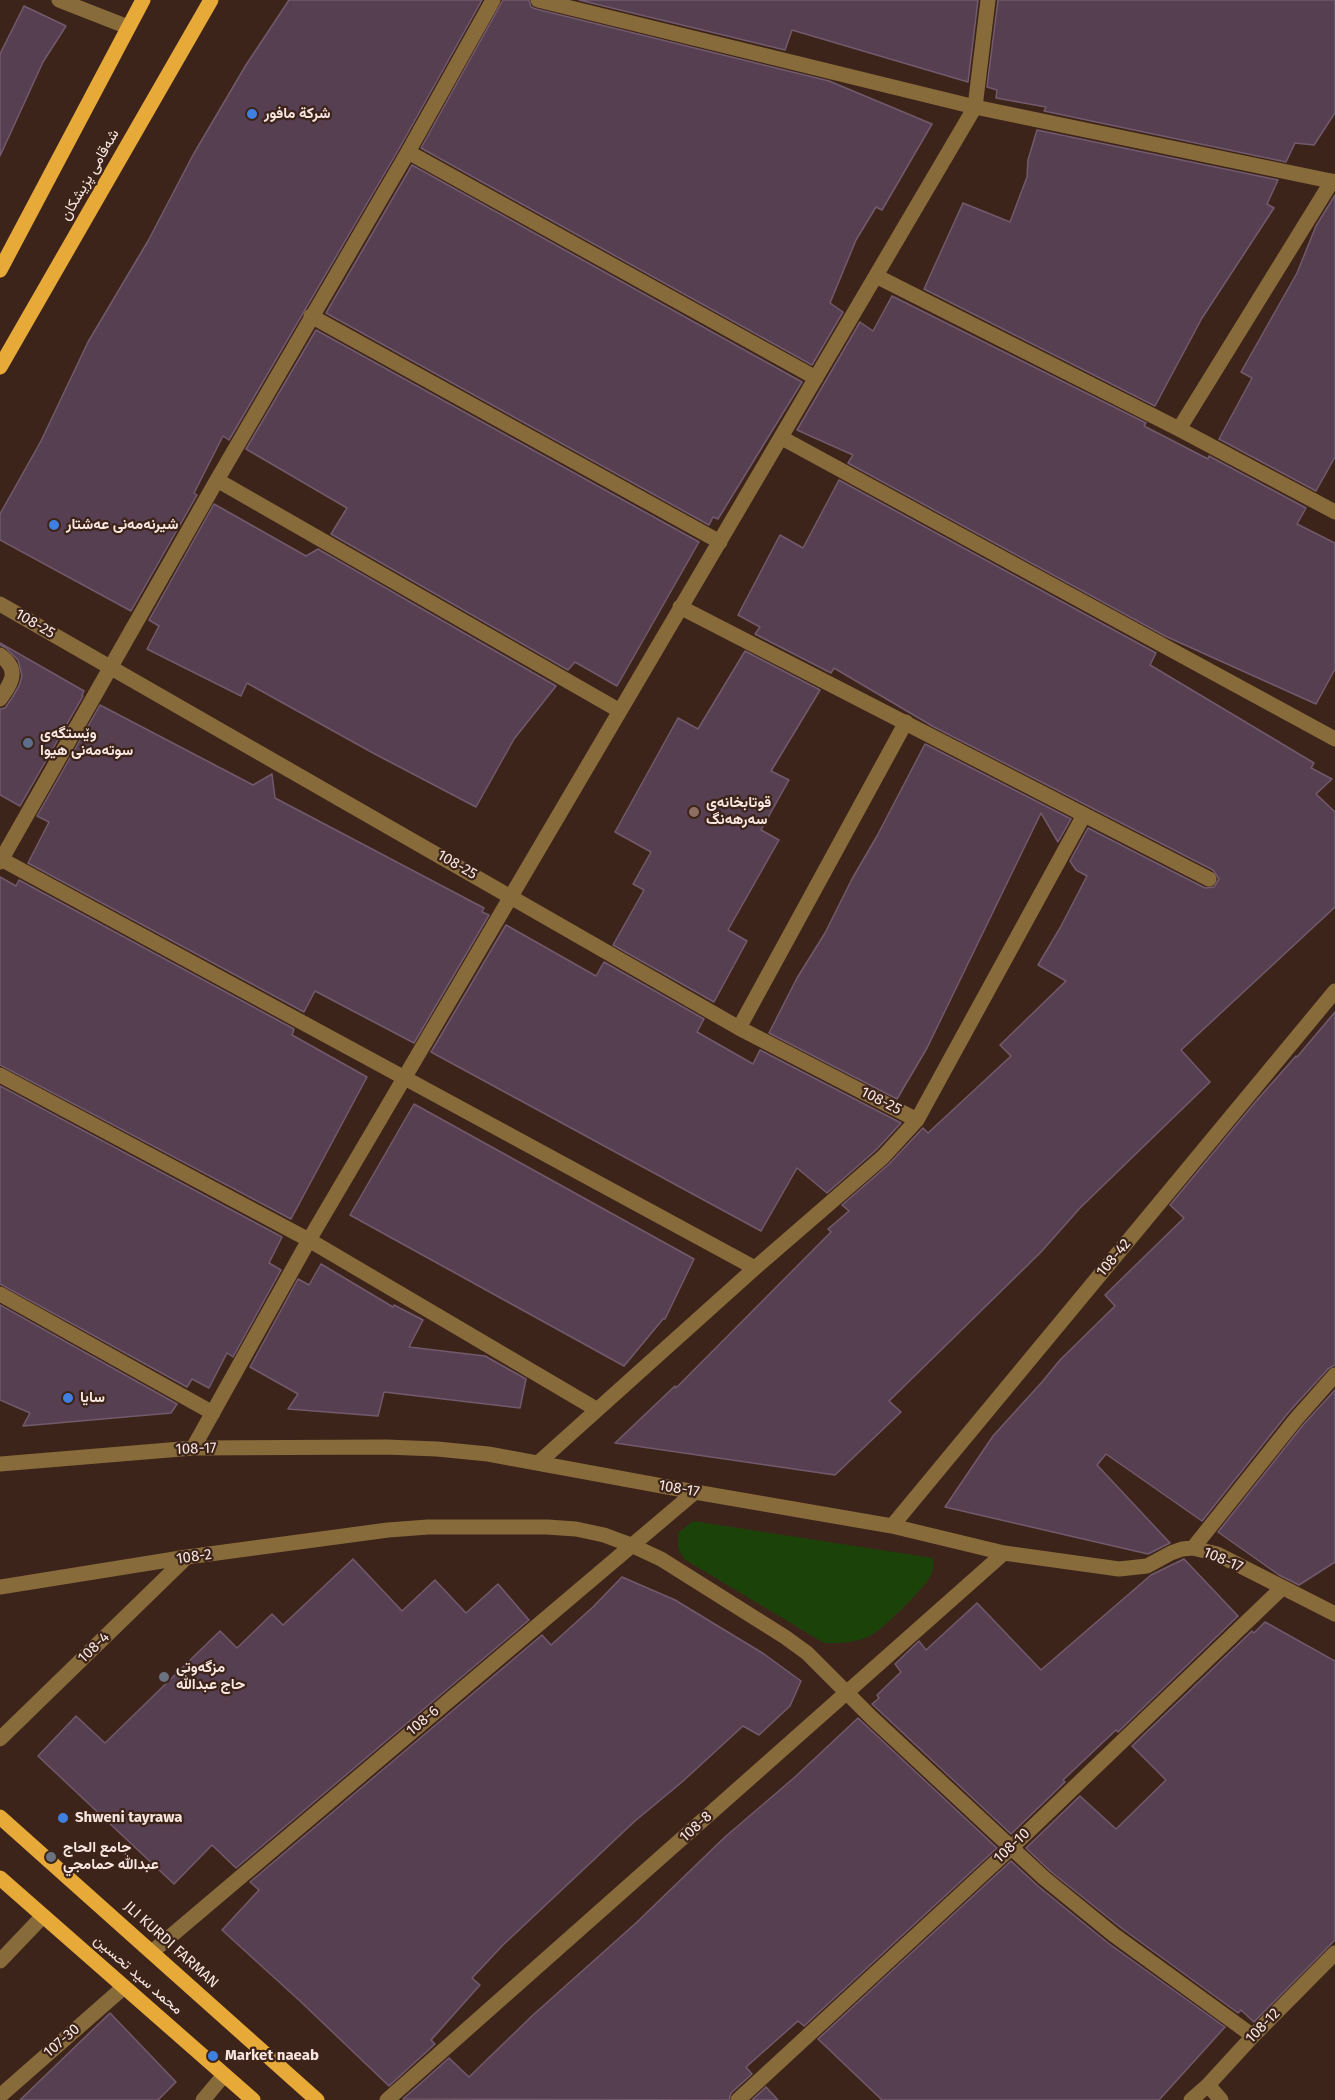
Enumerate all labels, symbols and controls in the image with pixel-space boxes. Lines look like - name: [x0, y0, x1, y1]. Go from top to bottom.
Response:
- place label: شركة مافور: [264, 105, 330, 123]
- marker: شركة مافور: [245, 107, 259, 121]
- street label: شەقامی پزیشکان: [57, 126, 123, 224]
- place label: شیرنەمەنی عەشتار: [66, 516, 178, 534]
- marker: شیرنەمەنی عەشتار: [47, 518, 61, 532]
- street label: 108-25: [12, 605, 58, 643]
- place label: وێستگەی سوتەمەنی هیوا: [40, 725, 133, 760]
- marker: وێستگەی سوتەمەنی هیوا: [21, 736, 35, 750]
- place label: قوتابخانەی سەرهەنگ: [706, 794, 771, 829]
- marker: قوتابخانەی سەرهەنگ: [687, 805, 701, 819]
- street label: 108-25: [434, 846, 480, 884]
- street label: 108-25: [858, 1083, 904, 1119]
- street label: 108-42: [1093, 1235, 1135, 1281]
- place label: سايا: [80, 1389, 105, 1407]
- marker: سايا: [61, 1391, 75, 1405]
- street label: 108-17: [175, 1439, 217, 1459]
- street label: 108-17: [657, 1477, 701, 1501]
- street label: 108-17: [1200, 1544, 1246, 1576]
- street label: 108-2: [175, 1546, 213, 1568]
- street label: 108-4: [74, 1629, 114, 1667]
- place label: مزگەوتی حاج عبدالله: [176, 1659, 245, 1694]
- marker: مزگەوتی حاج عبدالله: [157, 1670, 171, 1684]
- street label: 108-6: [403, 1702, 443, 1740]
- street label: 108-8: [676, 1808, 716, 1846]
- place label: Shweni tayrawa: [75, 1809, 182, 1827]
- marker: Shweni tayrawa: [56, 1811, 70, 1825]
- street label: 108-10: [990, 1825, 1034, 1867]
- place label: جامع الحاج عبدالله حمامجي: [63, 1839, 159, 1874]
- marker: جامع الحاج عبدالله حمامجي: [44, 1850, 58, 1864]
- street label: JLI KURDI FARMAN: [120, 1898, 222, 1992]
- street label: محمد سید تحسین: [90, 1931, 186, 2019]
- street label: 108-12: [1242, 2005, 1284, 2047]
- street label: 107-30: [40, 2020, 84, 2062]
- place label: Market naeab: [225, 2047, 319, 2065]
- marker: Market naeab: [206, 2049, 220, 2063]

